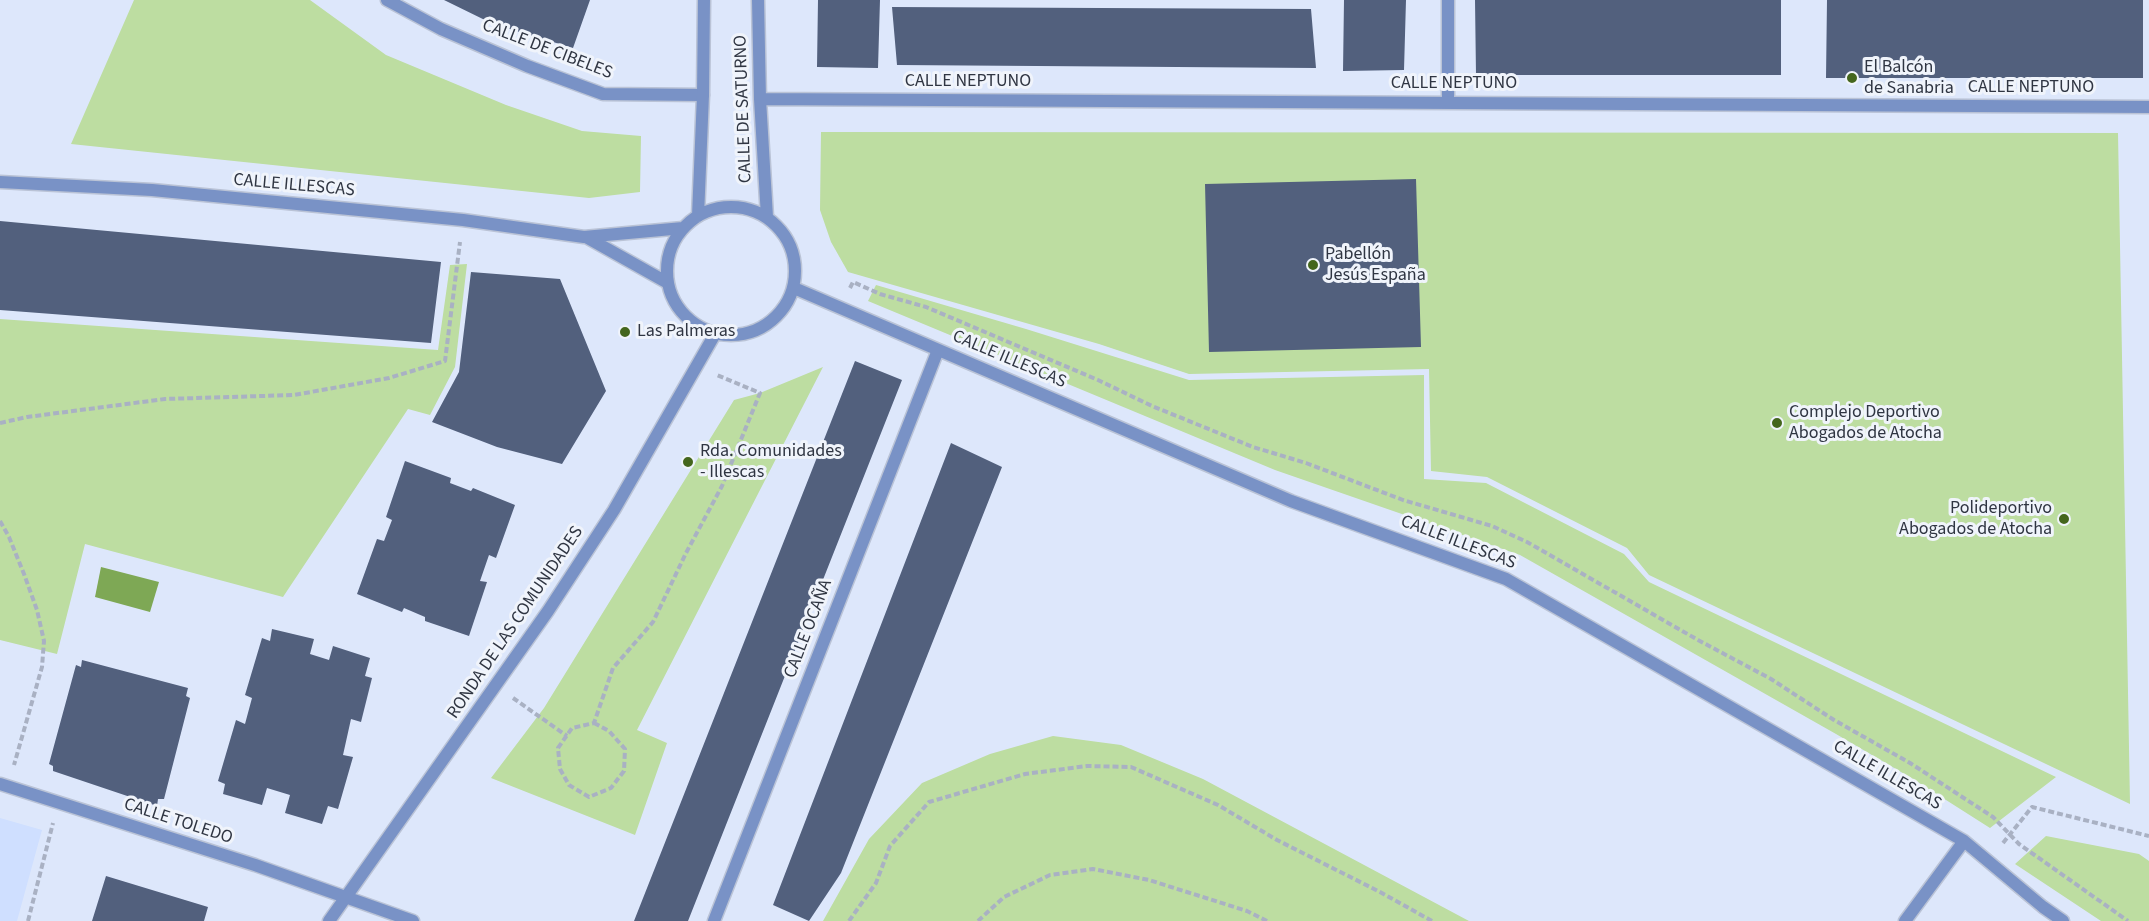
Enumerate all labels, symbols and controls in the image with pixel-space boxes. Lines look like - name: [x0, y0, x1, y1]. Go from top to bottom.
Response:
- street label: CALLE DE CIBELES: [479, 15, 615, 85]
- street label: CALLE DE SATURNO: [731, 35, 757, 183]
- place label: El Balcón de Sanabria: [1864, 57, 1954, 100]
- street label: CALLE NEPTUNO: [905, 71, 1031, 93]
- marker: El Balcón de Sanabria: [1845, 71, 1859, 85]
- street label: CALLE NEPTUNO: [1391, 73, 1517, 95]
- street label: CALLE NEPTUNO: [1968, 77, 2094, 99]
- street label: CALLE ILLESCAS: [232, 170, 356, 202]
- place label: Pabellón Jesús España: [1325, 244, 1426, 286]
- marker: Pabellón Jesús España: [1306, 258, 1320, 272]
- place label: Las Palmeras: [637, 321, 735, 343]
- marker: Las Palmeras: [618, 325, 632, 339]
- street label: CALLE ILLESCAS: [949, 326, 1069, 394]
- place label: Complejo Deportivo Abogados de Atocha: [1789, 402, 1942, 444]
- marker: Complejo Deportivo Abogados de Atocha: [1770, 416, 1784, 430]
- place label: Rda. Comunidades - Illescas: [700, 441, 842, 484]
- marker: Rda. Comunidades - Illescas: [681, 455, 695, 469]
- place label: Polideportivo Abogados de Atocha: [1899, 498, 2052, 540]
- street label: CALLE ILLESCAS: [1397, 511, 1519, 575]
- marker: Polideportivo Abogados de Atocha: [2057, 512, 2071, 526]
- street label: RONDA DE LAS COMUNIDADES: [443, 523, 589, 723]
- street label: CALLE OCAÑA: [780, 577, 838, 681]
- street label: CALLE ILLESCAS: [1829, 736, 1945, 816]
- street label: CALLE TOLEDO: [121, 794, 235, 850]

